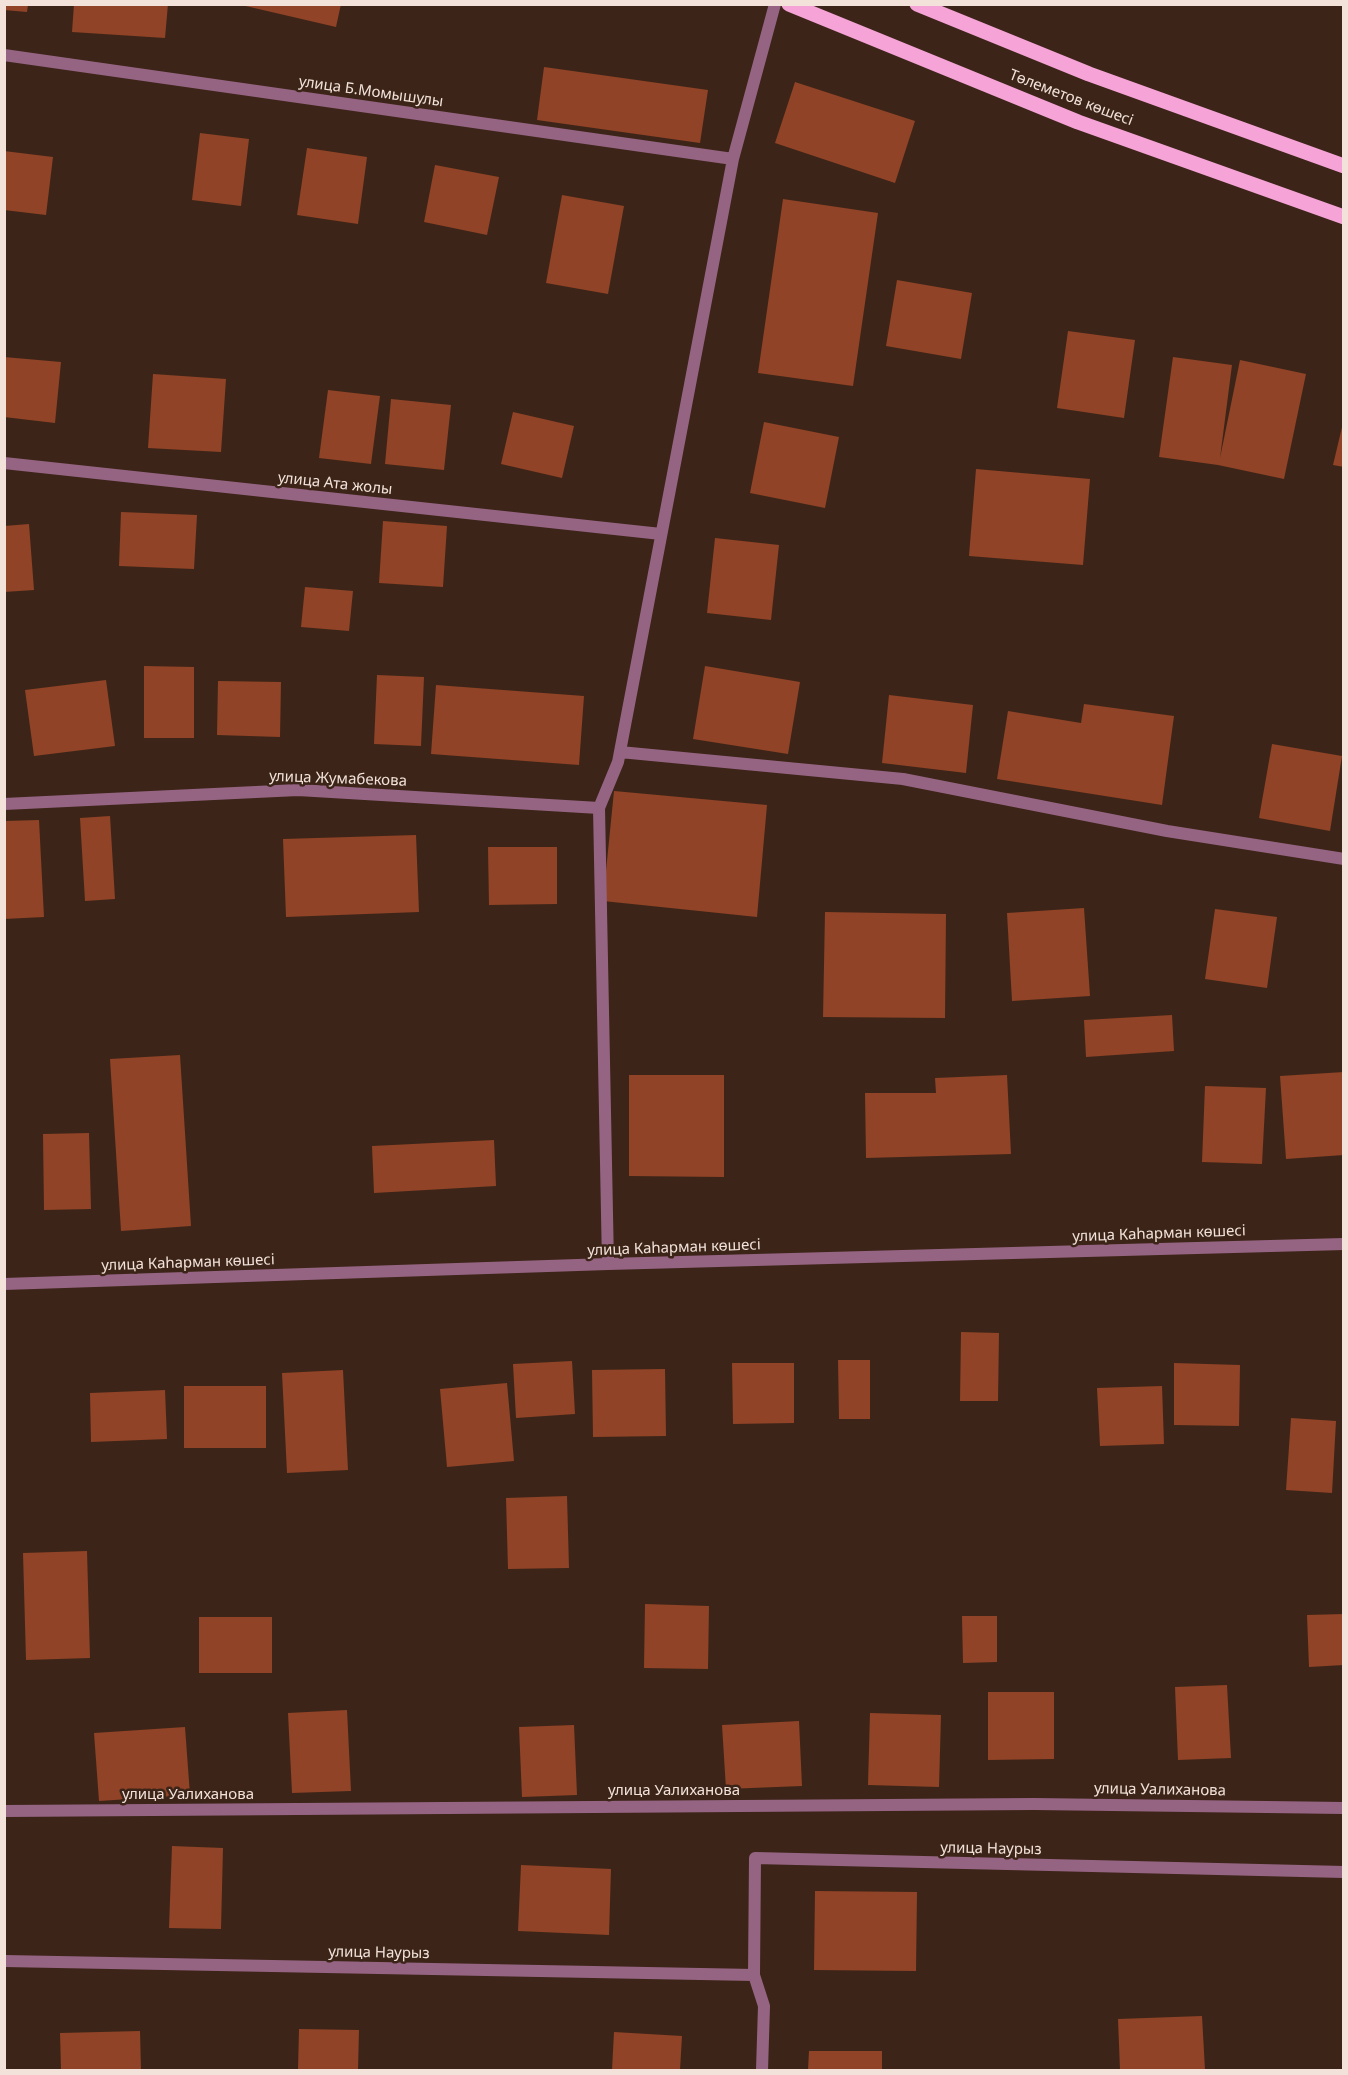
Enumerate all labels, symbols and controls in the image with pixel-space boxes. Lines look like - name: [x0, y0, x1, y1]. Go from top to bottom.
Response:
- street label: Төлеметов көшесі: [1006, 66, 1136, 130]
- street label: улица Б.Момышулы: [298, 73, 444, 111]
- street label: улица Ата жолы: [277, 469, 393, 499]
- street label: улица Жумабекова: [269, 768, 407, 790]
- street label: улица Каһарман көшесі: [1072, 1222, 1246, 1246]
- street label: улица Каһарман көшесі: [587, 1236, 761, 1260]
- street label: улица Каһарман көшесі: [101, 1251, 275, 1275]
- street label: улица Уалиханова: [1094, 1780, 1226, 1800]
- street label: улица Уалиханова: [608, 1782, 740, 1800]
- street label: улица Уалиханова: [122, 1786, 254, 1804]
- street label: улица Наурыз: [940, 1839, 1042, 1859]
- street label: улица Наурыз: [328, 1943, 430, 1963]

